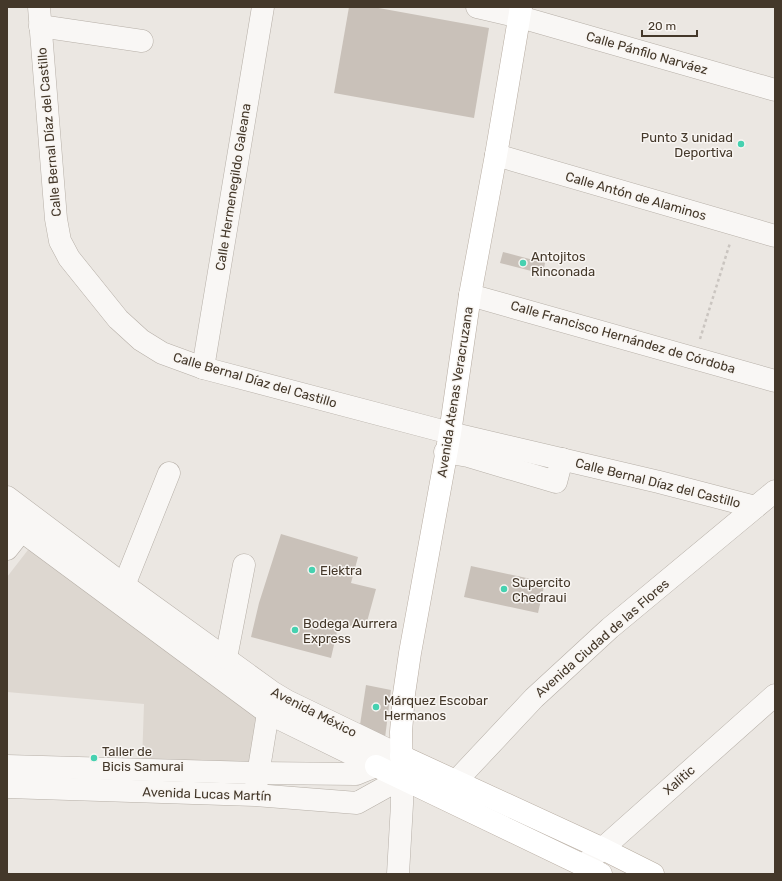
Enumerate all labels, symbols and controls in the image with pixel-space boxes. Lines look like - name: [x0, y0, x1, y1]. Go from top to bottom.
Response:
- scale bar: [642, 12, 697, 38]
- text: 20 m: [648, 19, 676, 33]
- street label: Calle Pánfilo Narváez: [584, 28, 710, 78]
- street label: Calle Bernal Díaz del Castillo: [34, 47, 64, 217]
- street label: Calle Hermenegildo Galeana: [212, 102, 255, 272]
- place label: Punto 3 unidad Deportiva: [641, 130, 733, 160]
- marker: Punto 3 unidad Deportiva: [736, 139, 746, 149]
- street label: Calle Antón de Alaminos: [564, 169, 709, 223]
- place label: Antojitos Rinconada: [531, 249, 595, 279]
- marker: Antojitos Rinconada: [518, 258, 528, 268]
- street label: Calle Francisco Hernández de Córdoba: [509, 298, 737, 376]
- street label: Avenida Atenas Veracruzana: [434, 306, 476, 478]
- street label: Calle Bernal Díaz del Castillo: [171, 349, 339, 411]
- street label: Calle Bernal Díaz del Castillo: [574, 455, 742, 511]
- place label: Elektra: [320, 563, 362, 578]
- marker: Elektra: [307, 565, 317, 575]
- place label: Supercito Chedraui: [512, 575, 571, 605]
- street label: Avenida Ciudad de las Flores: [532, 576, 672, 700]
- marker: Supercito Chedraui: [499, 584, 509, 594]
- place label: Bodega Aurrera Express: [303, 616, 397, 646]
- marker: Bodega Aurrera Express: [290, 625, 300, 635]
- street label: Avenida México: [269, 684, 359, 740]
- place label: Márquez Escobar Hermanos: [384, 693, 488, 723]
- marker: Márquez Escobar Hermanos: [371, 702, 381, 712]
- place label: Taller de Bicis Samurai: [102, 744, 184, 774]
- marker: Taller de Bicis Samurai: [89, 753, 99, 763]
- street label: Xalitic: [660, 762, 698, 798]
- street label: Avenida Lucas Martín: [142, 784, 272, 804]

